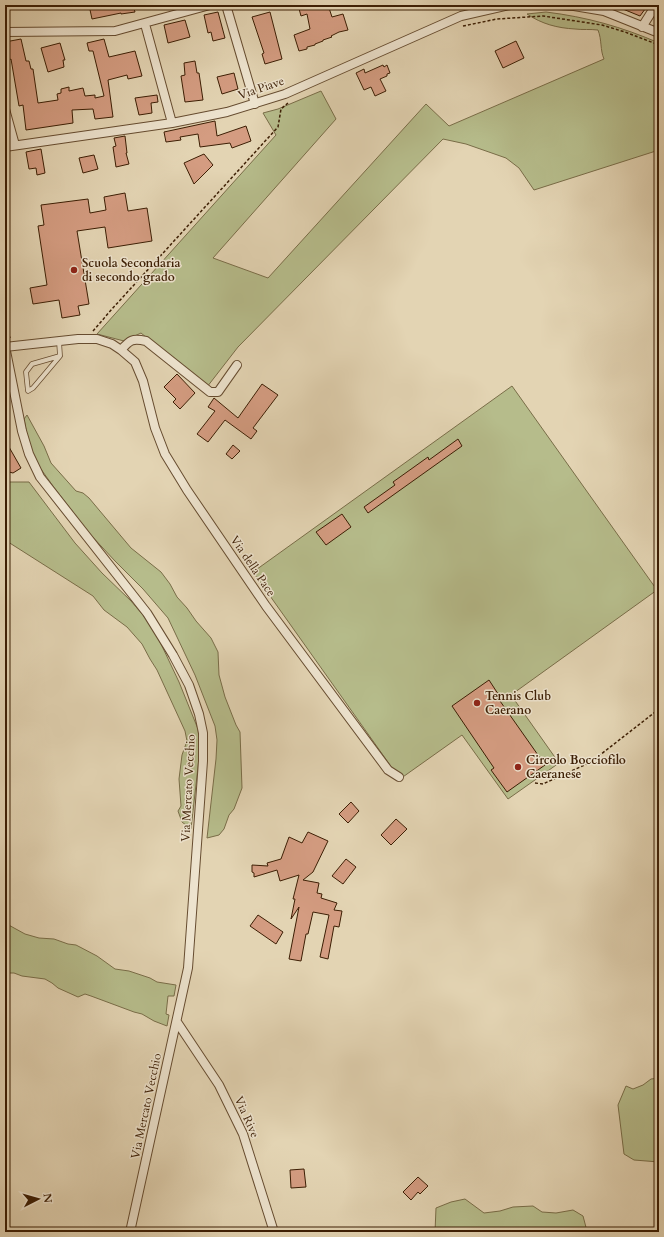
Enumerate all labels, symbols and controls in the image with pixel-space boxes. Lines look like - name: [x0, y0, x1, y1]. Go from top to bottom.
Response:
- street label: Via Piave: [236, 73, 286, 103]
- place label: Scuola Secondaria di secondo grado: [82, 255, 181, 285]
- marker: Scuola Secondaria di secondo grado: [69, 265, 79, 275]
- street label: Via della Pace: [227, 532, 279, 600]
- place label: Tennis Club Caerano: [485, 688, 551, 718]
- marker: Tennis Club Caerano: [472, 698, 482, 708]
- street label: Via Mercato Vecchio: [177, 733, 199, 842]
- place label: Circolo Bocciofilo Caeranese: [526, 752, 626, 782]
- marker: Circolo Bocciofilo Caeranese: [513, 762, 523, 772]
- street label: Via Mercato Vecchio: [127, 1051, 165, 1160]
- street label: Via Rive: [231, 1094, 263, 1140]
- north arrow: [18, 1179, 58, 1219]
- text: N: [39, 1192, 55, 1204]

